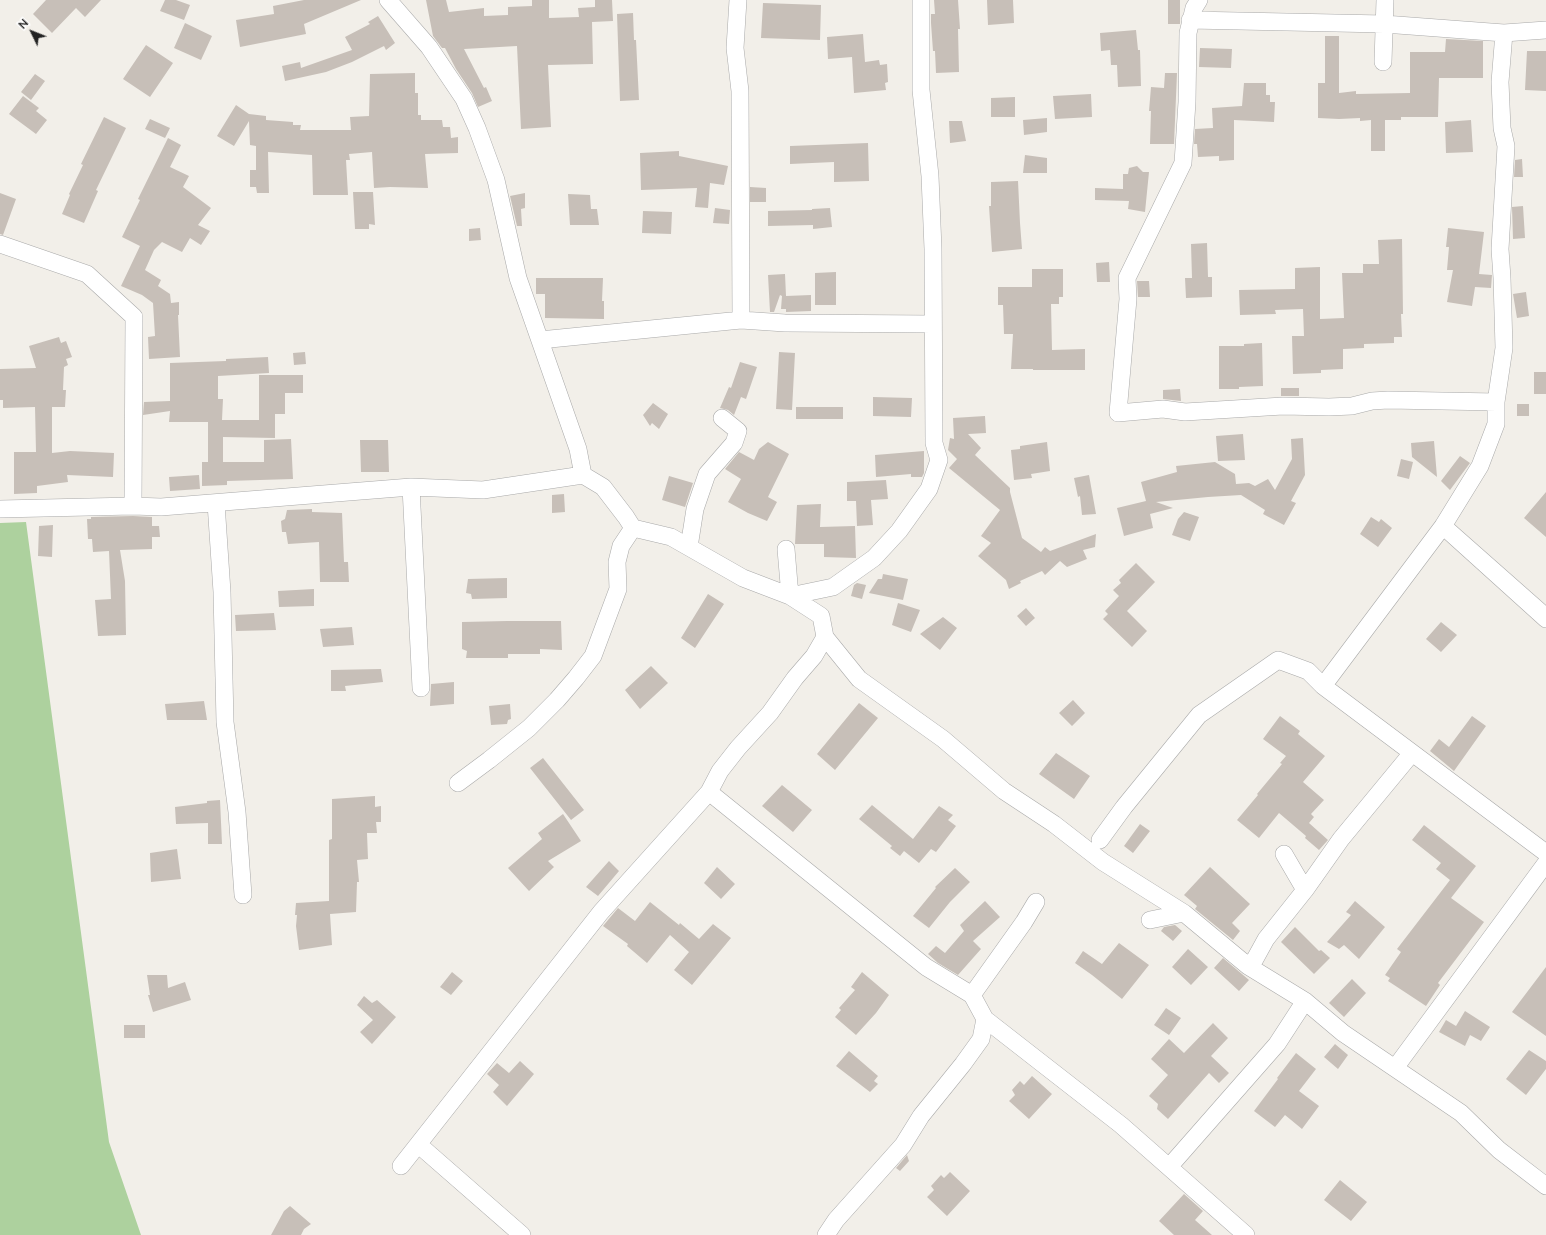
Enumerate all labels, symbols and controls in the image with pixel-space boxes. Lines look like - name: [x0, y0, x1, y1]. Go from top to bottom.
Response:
- north arrow: [12, 12, 52, 52]
- text: N: [15, 16, 30, 31]

